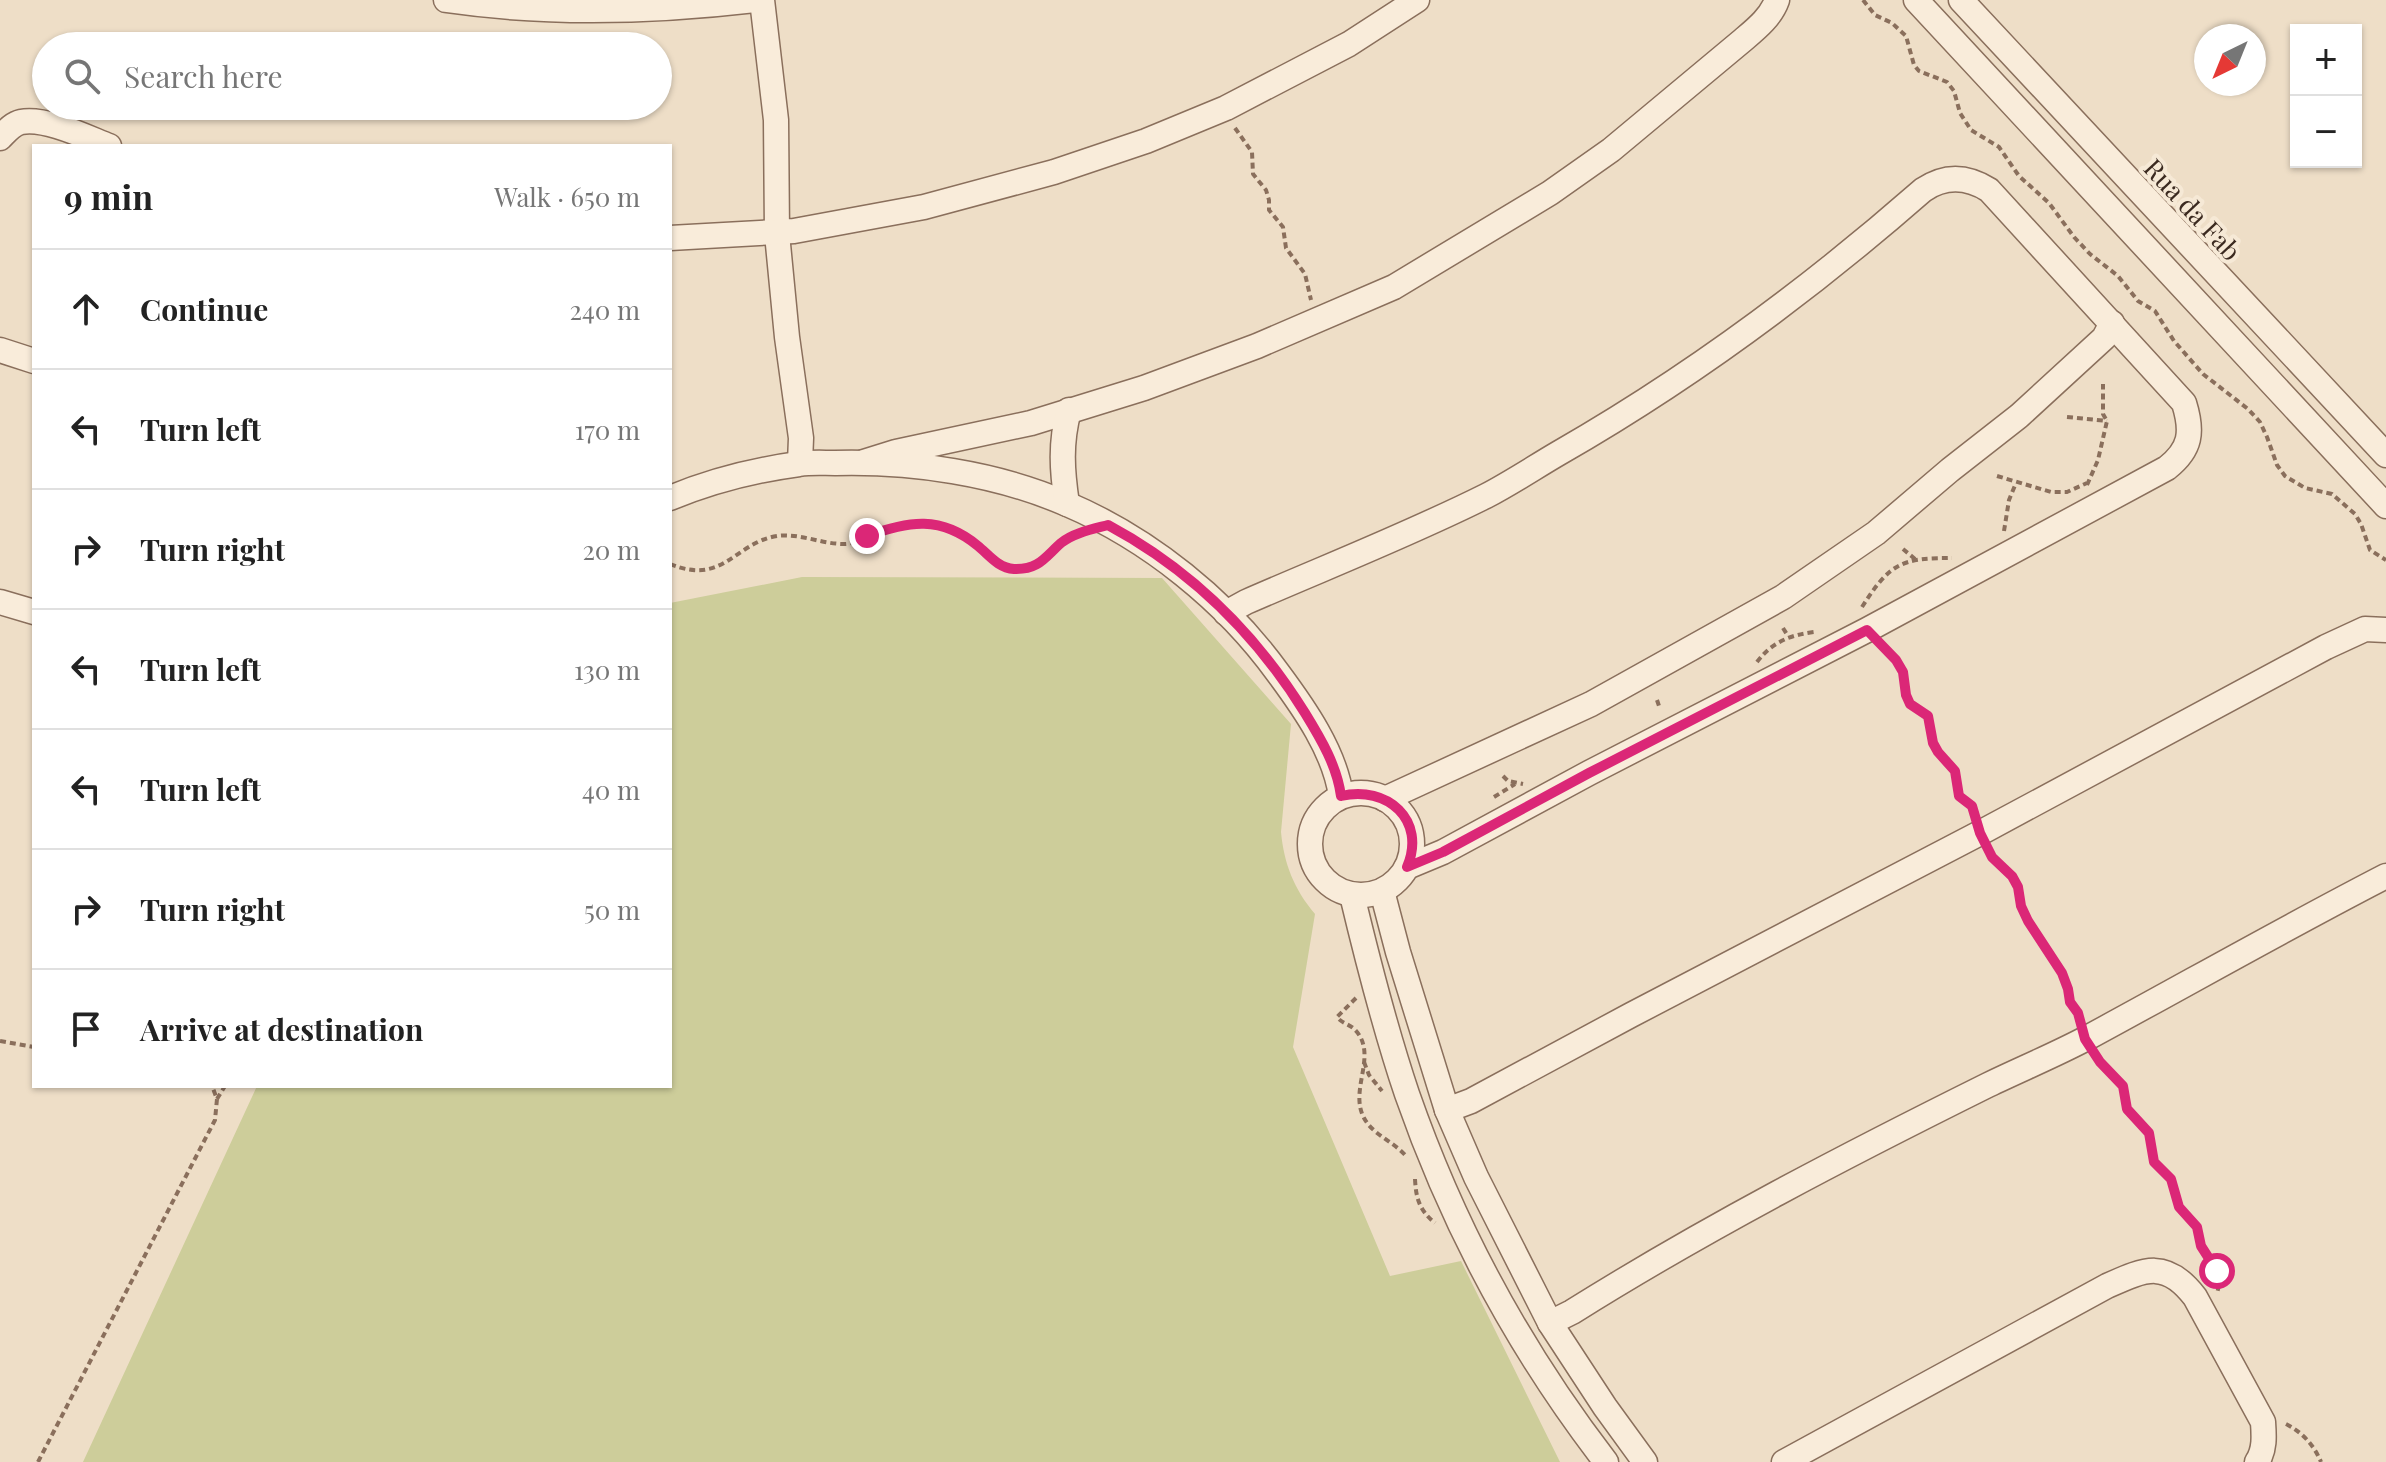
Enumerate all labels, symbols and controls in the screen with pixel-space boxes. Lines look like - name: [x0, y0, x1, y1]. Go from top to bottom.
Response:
- north arrow: [2194, 24, 2266, 96]
- map controls: [2290, 24, 2362, 168]
- button: +: [2290, 24, 2362, 96]
- search box: [32, 32, 672, 120]
- icon: search: [60, 54, 104, 98]
- text: Search here: [124, 56, 283, 96]
- button: −: [2290, 96, 2362, 168]
- street label: Rua da Fab: [2137, 151, 2249, 267]
- text: 9 min: [64, 173, 153, 219]
- text: Walk · 650 m: [494, 179, 640, 214]
- icon: ahead: [64, 287, 108, 331]
- text: Continue: [140, 289, 268, 329]
- text: 240 m: [570, 292, 640, 327]
- icon: left: [64, 407, 108, 451]
- text: Turn left: [140, 409, 261, 449]
- text: 170 m: [575, 412, 640, 447]
- route end: [849, 518, 885, 554]
- icon: right: [64, 527, 108, 571]
- text: Turn right: [140, 529, 285, 569]
- text: 20 m: [582, 532, 640, 567]
- icon: left: [64, 647, 108, 691]
- text: Turn left: [140, 649, 261, 689]
- text: 130 m: [574, 652, 640, 687]
- icon: left: [64, 767, 108, 811]
- text: Turn left: [140, 769, 261, 809]
- text: 40 m: [582, 772, 640, 807]
- icon: right: [64, 887, 108, 931]
- text: Turn right: [140, 889, 285, 929]
- text: 50 m: [584, 892, 640, 927]
- icon: arrive: [64, 1007, 108, 1051]
- text: Arrive at destination: [140, 1009, 423, 1049]
- route start: [2199, 1253, 2235, 1289]

